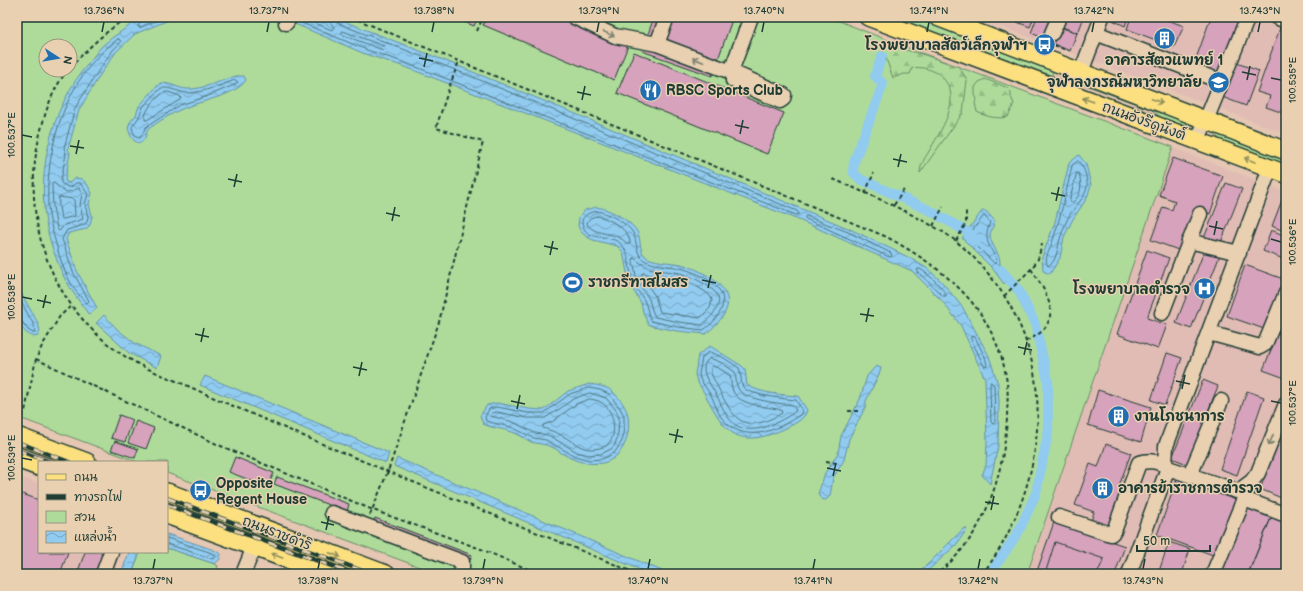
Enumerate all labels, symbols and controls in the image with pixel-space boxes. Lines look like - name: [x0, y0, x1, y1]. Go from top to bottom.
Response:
- text: 13.736°N: [83, 5, 125, 17]
- text: 13.737°N: [249, 5, 289, 17]
- text: 13.738°N: [414, 5, 455, 17]
- text: 13.739°N: [579, 5, 619, 17]
- text: 13.740°N: [744, 5, 785, 17]
- text: 13.741°N: [910, 5, 948, 17]
- text: 13.742°N: [1074, 5, 1114, 17]
- text: 13.743°N: [1239, 5, 1281, 17]
- building icon: อาคารสัตวแพทย์ 1: [1151, 25, 1177, 51]
- one-way arrow: [603, 31, 615, 38]
- bus stop icon: โรงพยาบาลสัตว์เล็กจุฬาฯ: [1031, 32, 1057, 58]
- place label: โรงพยาบาลสัตว์เล็กจุฬาฯ: [864, 35, 1028, 56]
- north arrow: [38, 38, 78, 78]
- place label: อาคารสัตวแพทย์ 1: [1105, 50, 1223, 69]
- text: N: [60, 55, 75, 65]
- one-way arrow: [692, 55, 704, 63]
- text: 100.535°E: [1287, 56, 1299, 103]
- school or university icon: จุฬาลงกรณ์มหาวิทยาลัย: [1205, 69, 1231, 95]
- place label: จุฬาลงกรณ์มหาวิทยาลัย: [1046, 72, 1202, 93]
- restaurant icon: RBSC Sports Club: [638, 77, 664, 103]
- place label: RBSC Sports Club: [666, 82, 783, 99]
- one-way arrow: [1082, 96, 1095, 103]
- street label: ถนนอังรีดูนังต์: [1099, 97, 1189, 145]
- one-way arrow: [1150, 97, 1162, 105]
- text: 100.537°E: [6, 112, 18, 158]
- one-way arrow: [1244, 155, 1256, 163]
- text: 100.536°E: [1287, 218, 1299, 265]
- sports icon: ราชกรีฑาสโมสร: [559, 269, 585, 295]
- place label: ราชกรีฑาสโมสร: [588, 272, 688, 291]
- text: 100.538°E: [6, 273, 18, 320]
- hospital icon: โรงพยาบาลตำรวจ: [1192, 276, 1218, 302]
- place label: โรงพยาบาลตำรวจ: [1072, 279, 1190, 298]
- text: 100.537°E: [1287, 380, 1299, 426]
- building icon: งานโภชนาการ: [1106, 403, 1132, 429]
- place label: งานโภชนาการ: [1134, 406, 1225, 425]
- text: 100.539°E: [6, 434, 18, 481]
- one-way arrow: [1267, 434, 1275, 446]
- legend: [38, 461, 168, 553]
- text: ถนน: [74, 470, 98, 485]
- place label: Opposite Regent House: [216, 475, 307, 508]
- building icon: อาคารข้าราชการตำรวจ: [1089, 475, 1115, 501]
- bus stop icon: Opposite Regent House: [188, 478, 214, 504]
- place label: อาคารข้าราชการตำรวจ: [1118, 478, 1263, 497]
- text: ทางรถไฟ: [74, 489, 122, 505]
- text: สวน: [74, 510, 95, 525]
- street label: ถนนราชดำริ: [240, 512, 314, 554]
- text: แหล่งน้ำ: [74, 526, 117, 545]
- scale bar: [1137, 527, 1210, 553]
- text: 50 m: [1143, 534, 1170, 549]
- one-way arrow: [272, 551, 284, 559]
- one-way arrow: [328, 551, 340, 559]
- text: 13.737°N: [133, 575, 173, 587]
- text: 13.738°N: [298, 575, 339, 587]
- text: 13.739°N: [463, 575, 503, 587]
- text: 13.740°N: [628, 575, 669, 587]
- text: 13.741°N: [794, 575, 832, 587]
- text: 13.742°N: [958, 575, 998, 587]
- text: 13.743°N: [1122, 575, 1164, 587]

